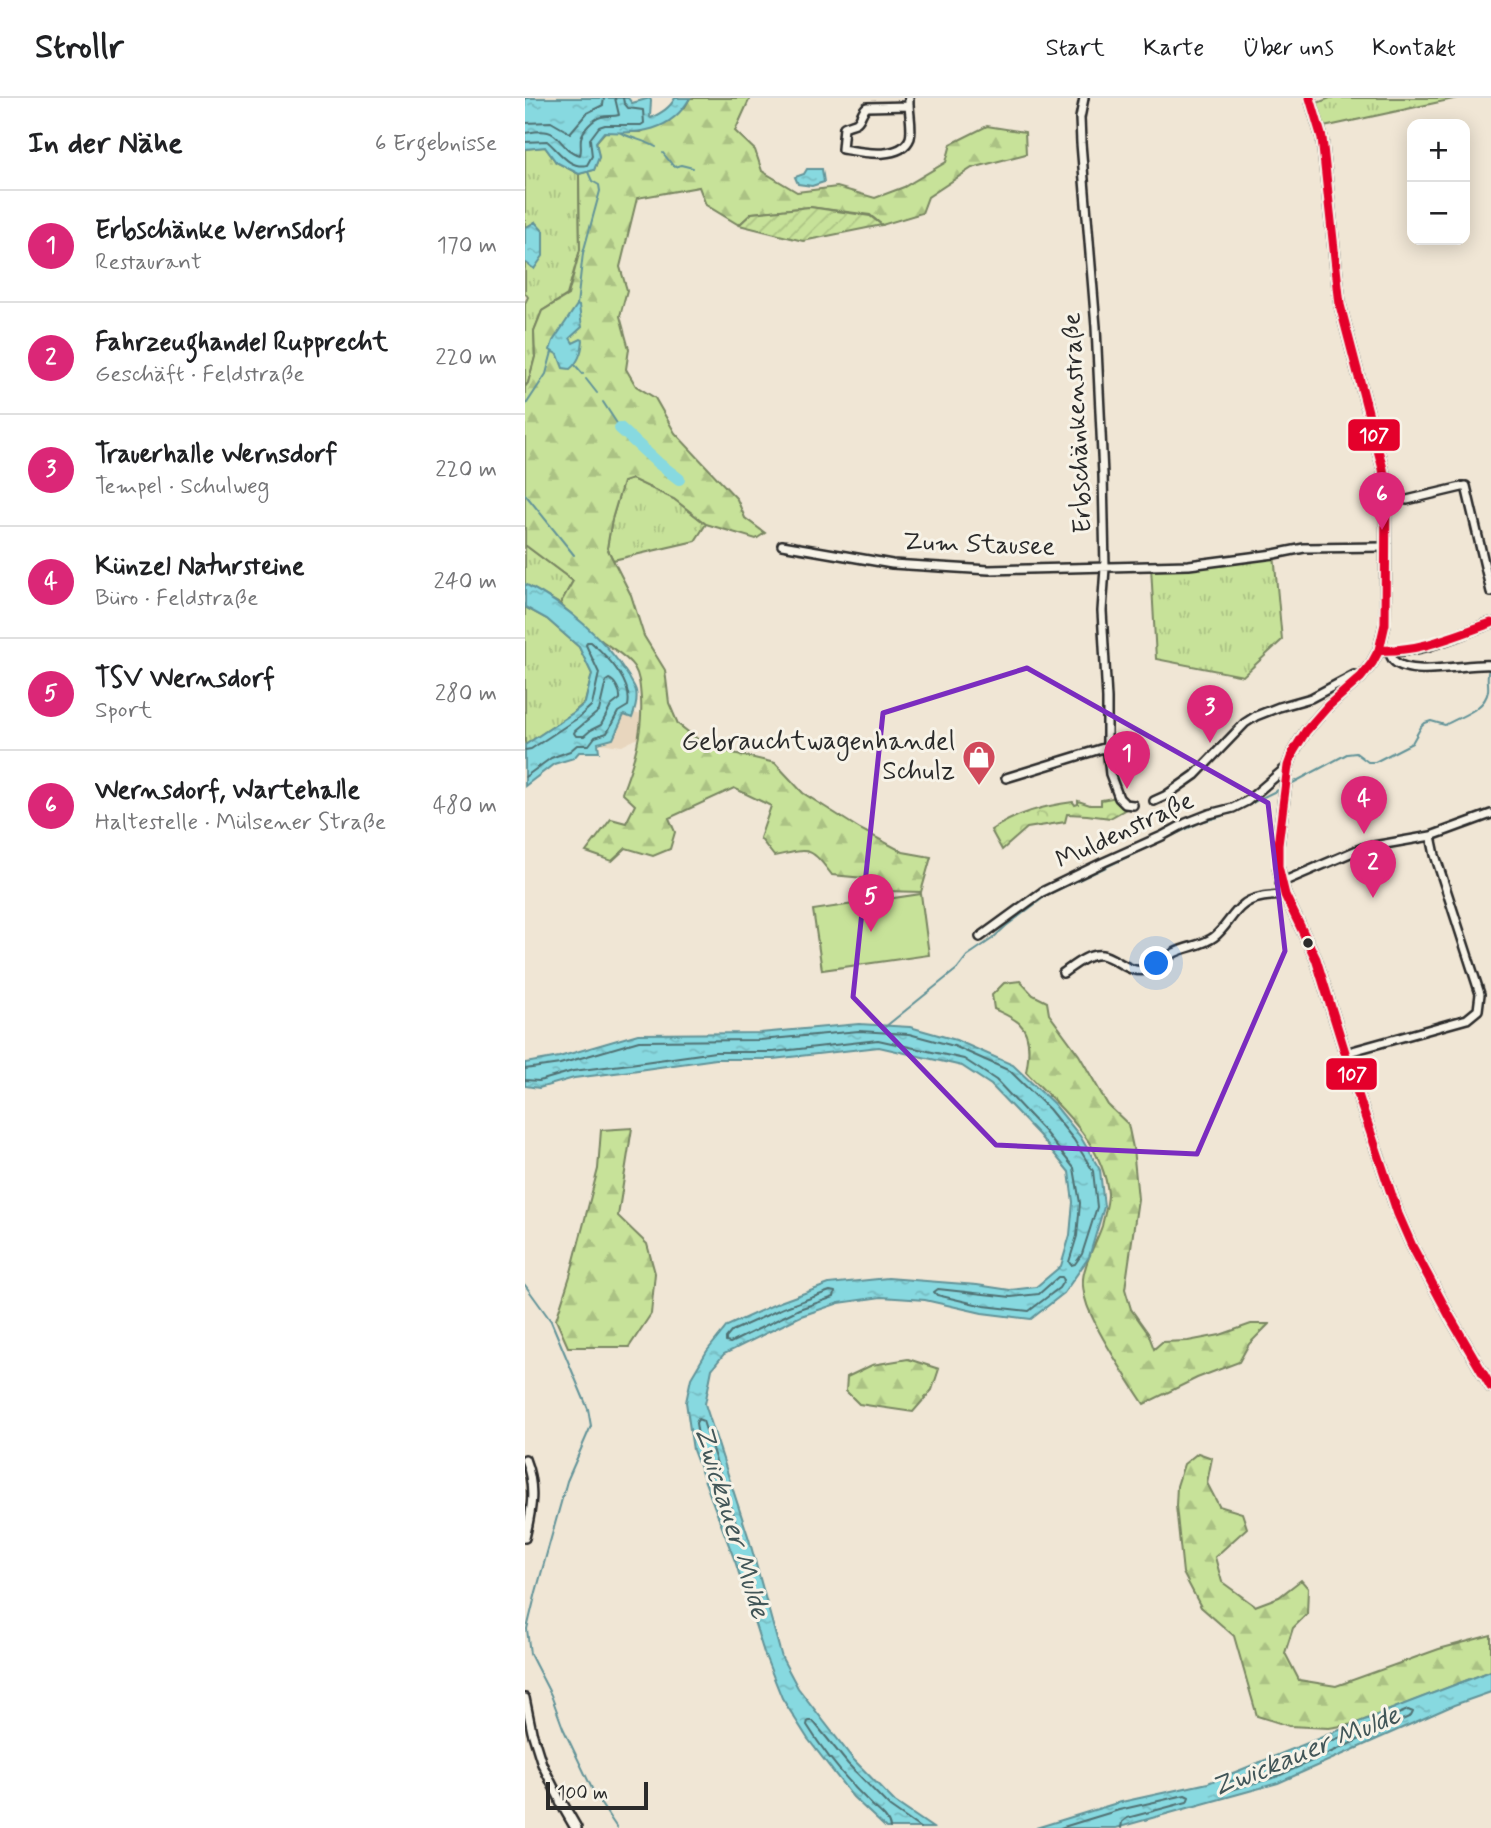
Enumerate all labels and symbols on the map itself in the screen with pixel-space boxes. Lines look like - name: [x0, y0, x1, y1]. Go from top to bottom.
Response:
- street label: Erbschänkenstraße: [1055, 312, 1101, 534]
- line badge: 107: [1347, 418, 1401, 452]
- text: 107: [1359, 424, 1389, 449]
- pin: 6: [1359, 472, 1405, 530]
- street label: Zum Stausee: [902, 525, 1056, 565]
- pin: 3: [1187, 685, 1233, 743]
- place label: Gebrauchtwagenhandel Schulz: [682, 725, 955, 789]
- pin: 1: [1104, 731, 1150, 789]
- shop icon: Gebrauchtwagenhandel Schulz: [960, 738, 998, 787]
- pin: 4: [1341, 776, 1387, 834]
- street label: Muldenstraße: [1050, 784, 1200, 878]
- pin: 2: [1350, 840, 1396, 898]
- pin: 5: [848, 874, 894, 932]
- unlabelled marker: [1301, 936, 1315, 950]
- your location: [1139, 946, 1173, 980]
- line badge: 107: [1325, 1057, 1378, 1091]
- text: 107: [1337, 1063, 1367, 1088]
- water label: Zwickauer Mulde: [684, 1421, 778, 1624]
- water label: Zwickauer Mulde: [1206, 1697, 1407, 1807]
- scale bar: [546, 1779, 647, 1811]

